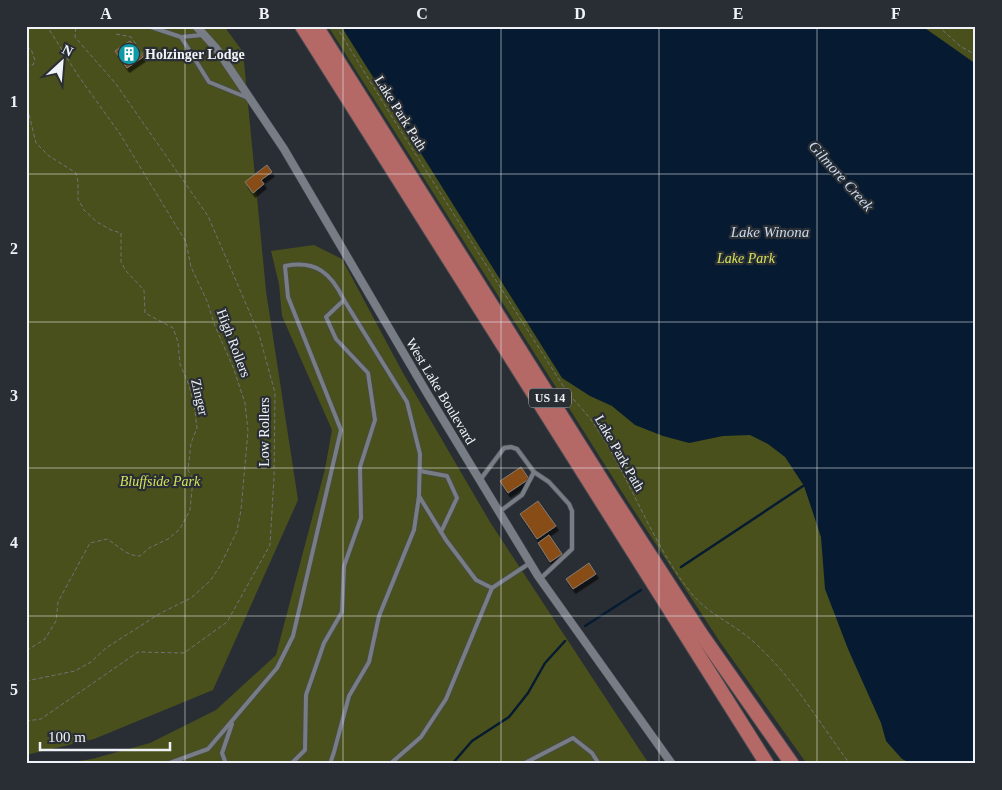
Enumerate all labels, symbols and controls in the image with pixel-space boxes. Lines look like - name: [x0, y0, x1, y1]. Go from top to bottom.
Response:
- text: A: [100, 5, 112, 22]
- text: B: [259, 5, 270, 22]
- text: C: [416, 5, 428, 22]
- text: D: [574, 5, 586, 22]
- text: E: [733, 5, 743, 22]
- text: F: [891, 5, 901, 22]
- north arrow: [38, 38, 88, 88]
- text: N: [60, 42, 75, 60]
- building icon: Holzinger Lodge: [117, 42, 141, 66]
- place label: Holzinger Lodge: [145, 47, 245, 62]
- street label: Lake Park Path: [372, 73, 430, 154]
- text: 1: [10, 93, 18, 110]
- water label: Gilmore Creek: [805, 138, 877, 214]
- water label: Lake Winona: [730, 224, 809, 240]
- text: 2: [10, 240, 18, 257]
- park label: Lake Park: [716, 251, 776, 266]
- street label: High Rollers: [214, 307, 253, 379]
- street label: West Lake Boulevard: [403, 336, 478, 447]
- street label: Zinger: [188, 377, 211, 417]
- text: 3: [10, 387, 18, 404]
- road number: US 14: [529, 388, 571, 408]
- street label: Low Rollers: [257, 397, 272, 467]
- street label: Lake Park Path: [592, 412, 647, 494]
- park label: Bluffside Park: [120, 474, 201, 489]
- text: 4: [10, 534, 18, 551]
- text: 5: [10, 681, 18, 698]
- scale bar: [40, 720, 170, 752]
- text: 100 m: [48, 729, 86, 745]

